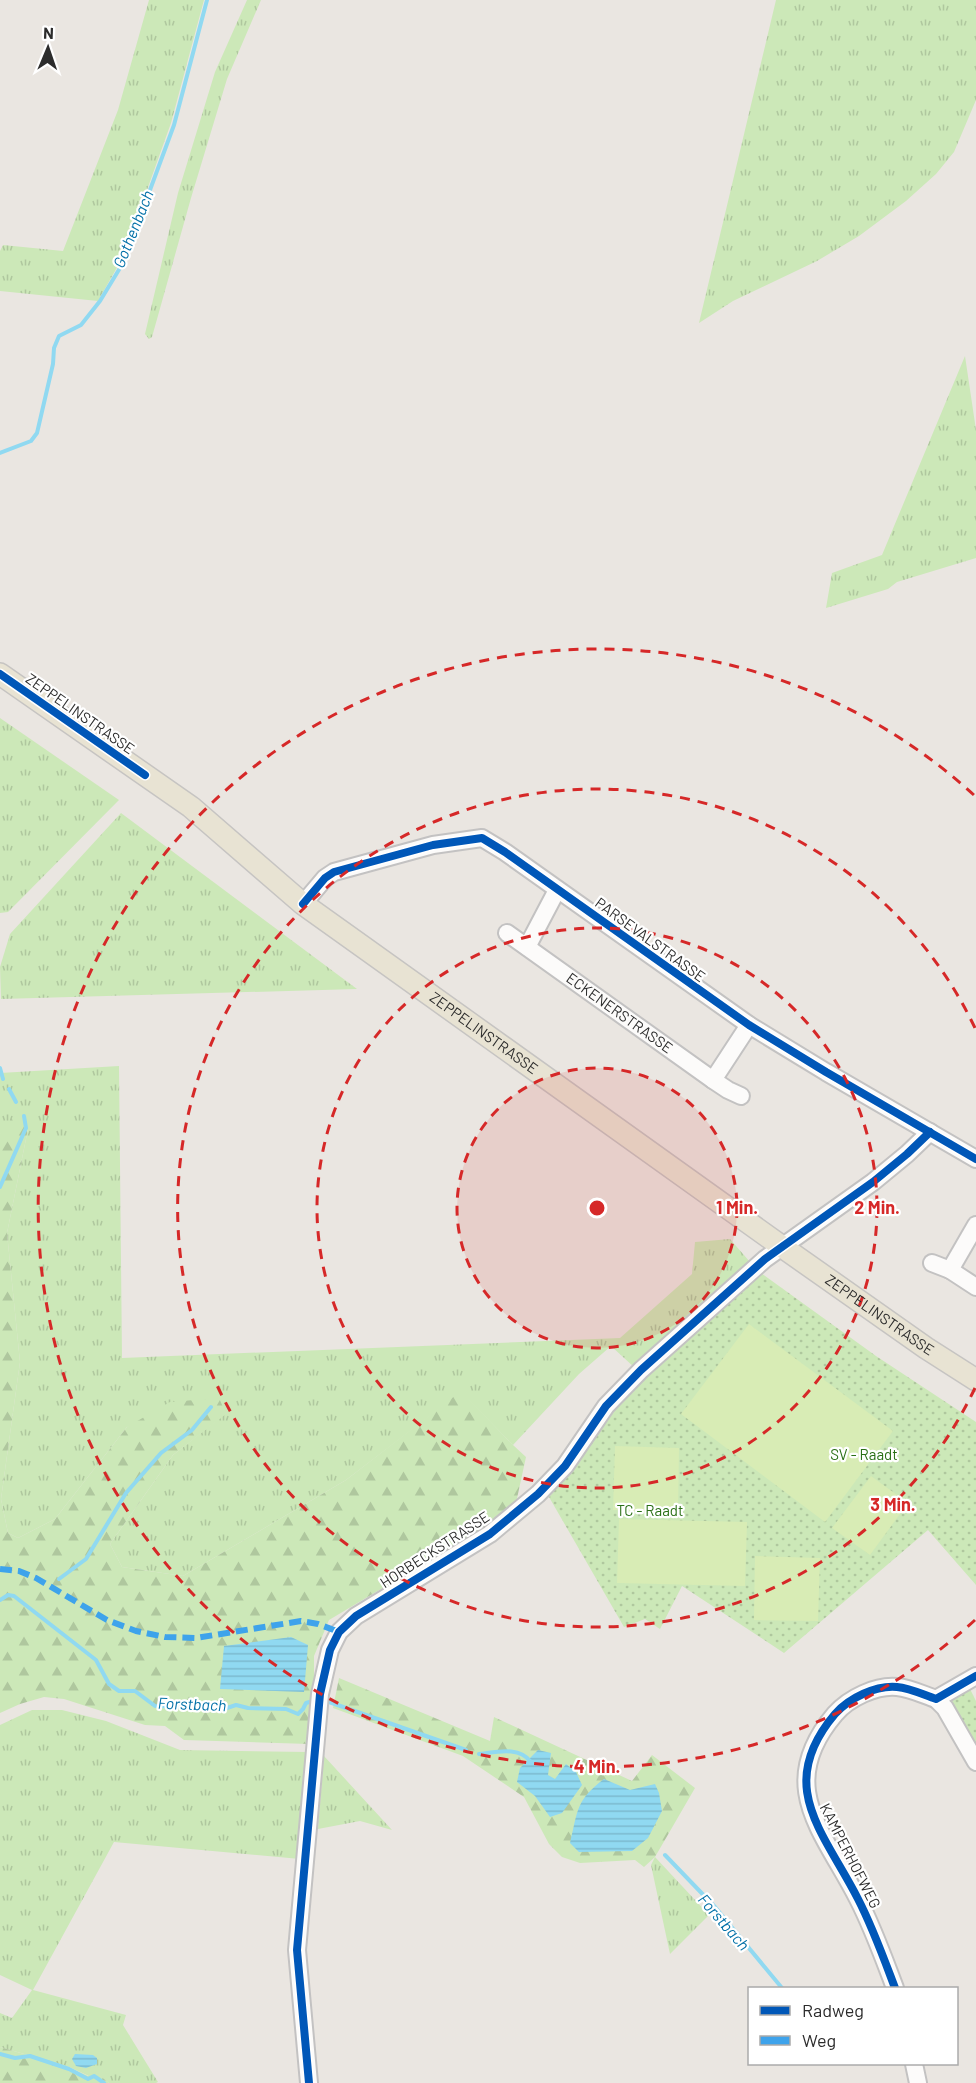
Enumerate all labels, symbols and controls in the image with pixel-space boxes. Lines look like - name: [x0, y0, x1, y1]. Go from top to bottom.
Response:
- north arrow: [18, 18, 78, 78]
- text: N: [43, 23, 54, 42]
- water label: Gothenbach: [108, 187, 157, 270]
- street label: ZEPPELINSTRASSE: [23, 669, 138, 757]
- street label: PARSEVALSTRASSE: [592, 893, 709, 985]
- street label: ECKENERSTRASSE: [563, 968, 677, 1056]
- street label: ZEPPELINSTRASSE: [427, 988, 542, 1077]
- text: 1 Min.: [716, 1196, 758, 1218]
- text: 2 Min.: [854, 1196, 900, 1218]
- centre of rings: [587, 1198, 607, 1218]
- street label: ZEPPELINSTRASSE: [822, 1270, 938, 1359]
- park label: SV - Raadt: [830, 1445, 898, 1463]
- text: 3 Min.: [870, 1493, 916, 1515]
- park label: TC - Raadt: [617, 1501, 684, 1519]
- street label: HORBECKSTRASSE: [376, 1507, 493, 1591]
- water label: Forstbach: [157, 1693, 227, 1714]
- text: 4 Min.: [574, 1755, 620, 1777]
- street label: KAMPERHOFWEG: [817, 1800, 885, 1911]
- water label: Forstbach: [695, 1890, 754, 1954]
- legend: [748, 1987, 958, 2065]
- text: Radweg: [802, 1999, 864, 2021]
- text: Weg: [802, 2029, 836, 2051]

